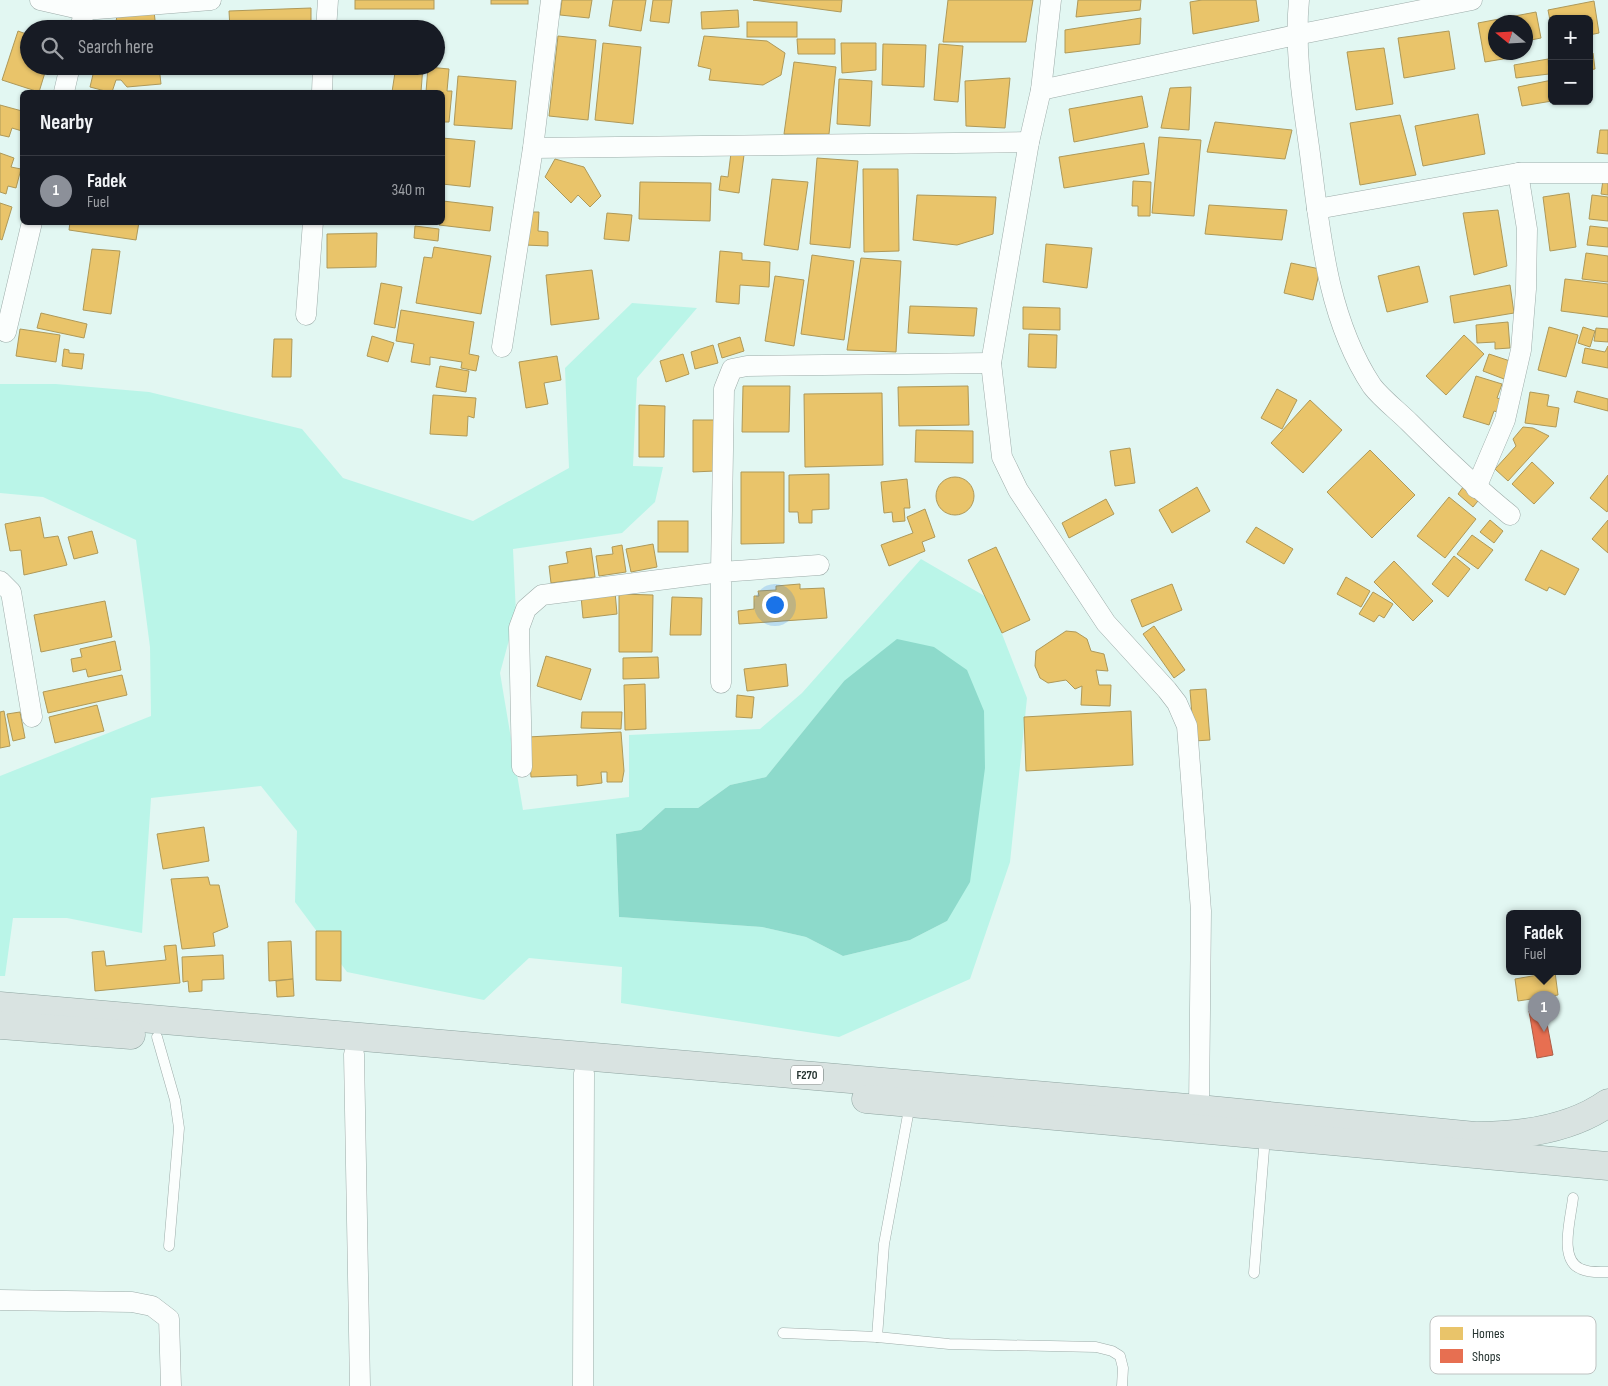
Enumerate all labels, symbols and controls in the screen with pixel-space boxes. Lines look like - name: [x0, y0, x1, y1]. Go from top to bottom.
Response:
- north arrow: [1488, 15, 1533, 60]
- map controls: [1548, 15, 1593, 105]
- button: +: [1548, 15, 1593, 60]
- search box: [20, 20, 445, 75]
- icon: search: [38, 34, 66, 62]
- text: Search here: [78, 36, 154, 59]
- button: −: [1548, 60, 1593, 105]
- text: Nearby: [40, 110, 93, 135]
- text: Fadek: [87, 170, 126, 193]
- text: 1: [53, 181, 59, 200]
- text: 340 m: [392, 181, 425, 200]
- text: Fuel: [87, 193, 109, 212]
- your location: [762, 592, 788, 618]
- popup: [1506, 910, 1581, 975]
- text: Fadek: [1524, 922, 1563, 945]
- text: Fuel: [1524, 945, 1546, 964]
- pin: 1: [1528, 991, 1560, 1032]
- road number: F270: [791, 1066, 823, 1084]
- legend: [1430, 1316, 1596, 1374]
- text: Homes: [1472, 1325, 1505, 1342]
- text: Shops: [1472, 1348, 1501, 1365]

